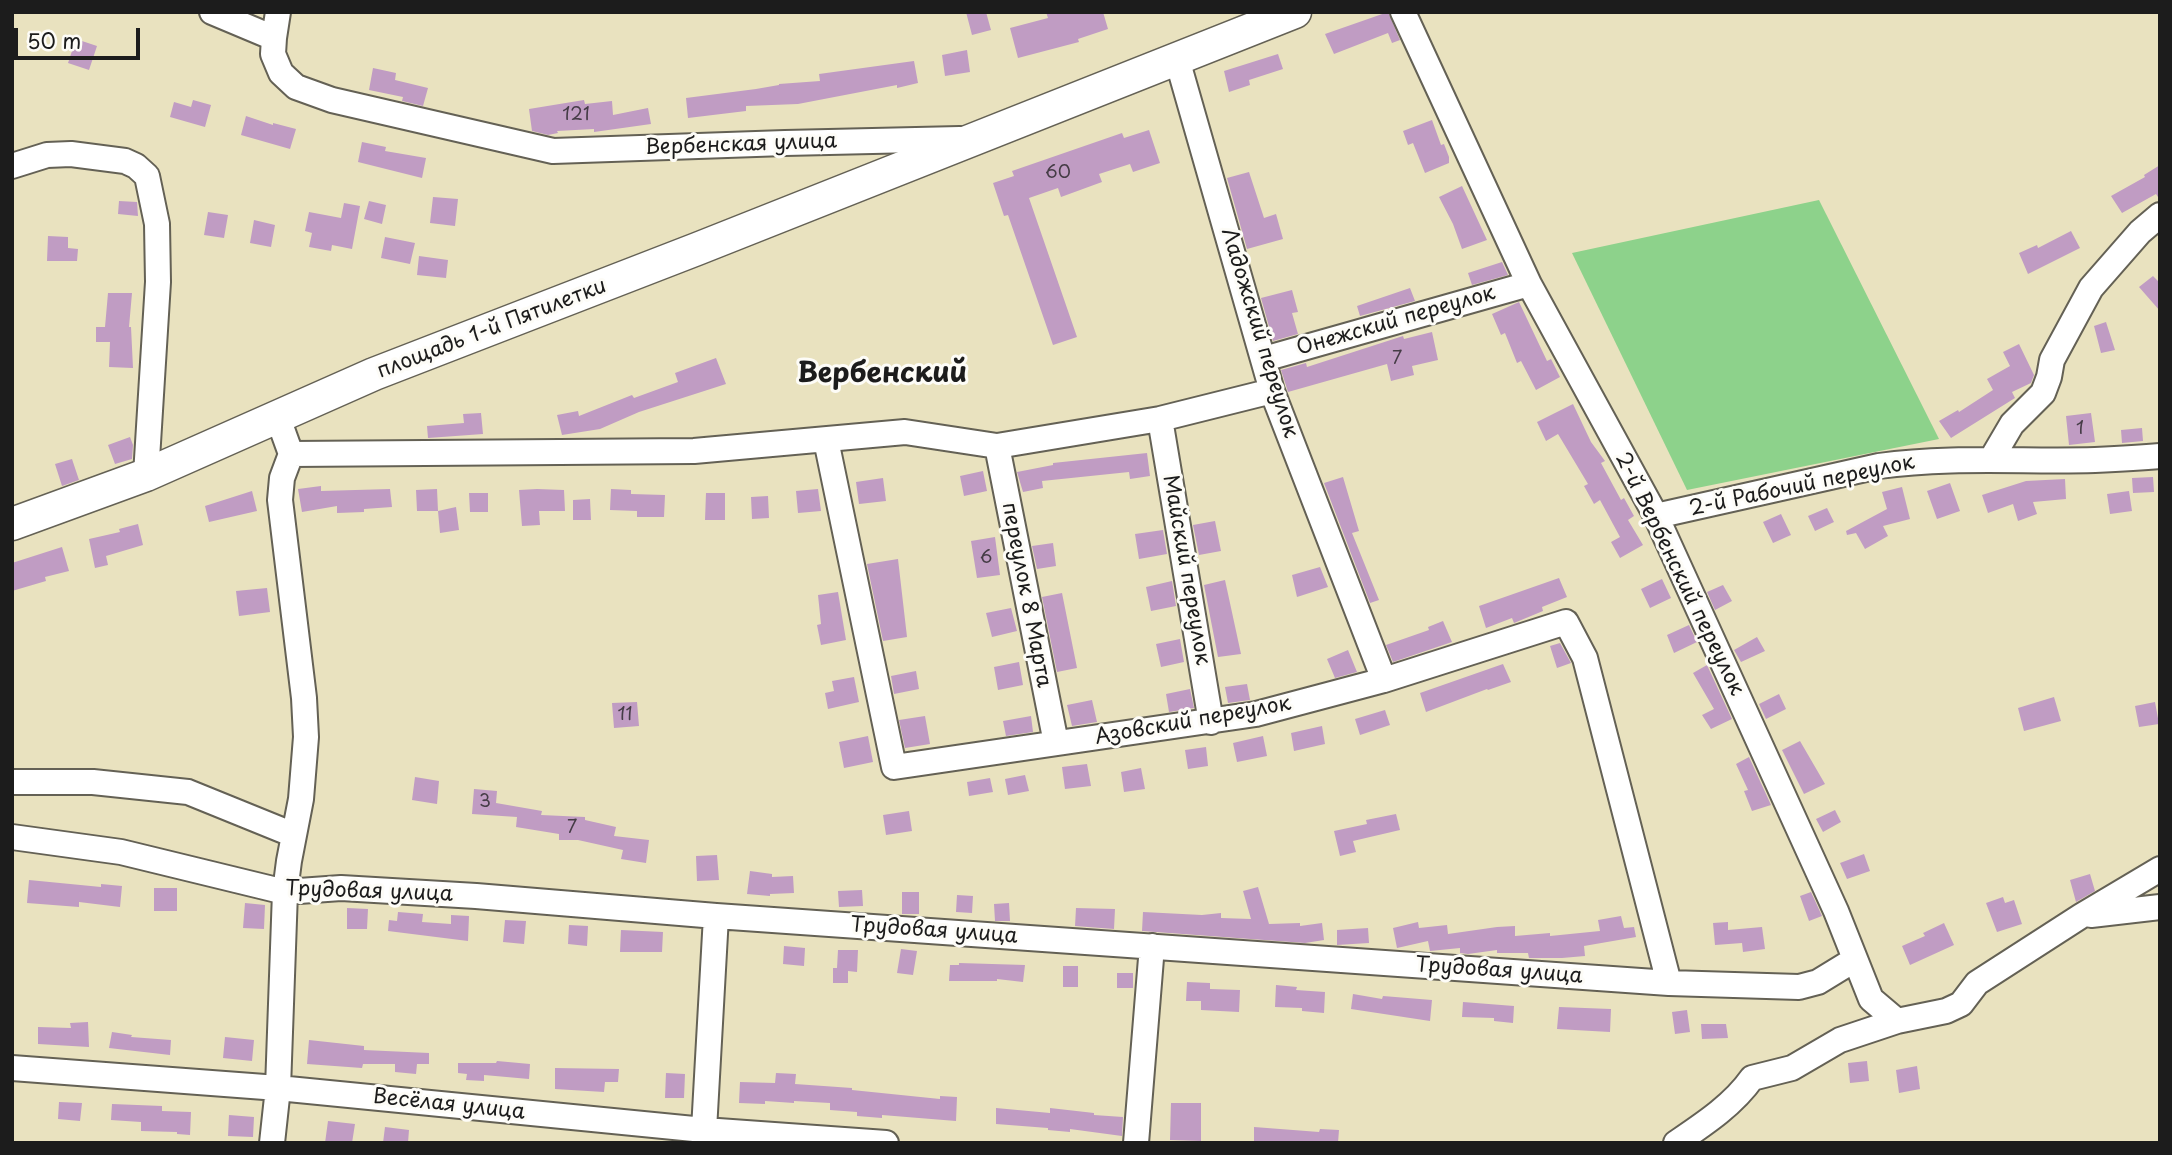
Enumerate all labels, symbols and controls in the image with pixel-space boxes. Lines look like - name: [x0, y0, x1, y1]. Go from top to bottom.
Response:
- scale bar: [18, 14, 144, 58]
- text: 50 m: [27, 24, 81, 56]
- house number: 121: [562, 104, 590, 126]
- street label: Вербенская улица: [645, 129, 837, 161]
- house number: 60: [1045, 162, 1071, 184]
- street label: Ладожский переулок: [1215, 225, 1303, 441]
- street label: площадь 1-й Пятилетки: [374, 274, 610, 384]
- street label: Онежский переулок: [1294, 281, 1498, 361]
- house number: 7: [1392, 348, 1402, 370]
- district label: Вербенский: [797, 357, 967, 391]
- house number: 1: [2076, 418, 2084, 440]
- street label: 2-й Вербенский переулок: [1609, 448, 1749, 700]
- street label: 2-й Рабочий переулок: [1687, 450, 1917, 522]
- street label: Майский переулок: [1157, 473, 1215, 667]
- street label: переулок 8 Марта: [996, 500, 1056, 690]
- house number: 6: [980, 547, 992, 569]
- street label: Азовский переулок: [1093, 691, 1293, 751]
- house number: 11: [617, 704, 633, 726]
- house number: 3: [479, 791, 491, 813]
- house number: 7: [567, 817, 577, 839]
- street label: Трудовая улица: [285, 876, 453, 908]
- street label: Трудовая улица: [849, 913, 1019, 949]
- street label: Трудовая улица: [1414, 953, 1584, 989]
- street label: Весёлая улица: [372, 1084, 526, 1126]

